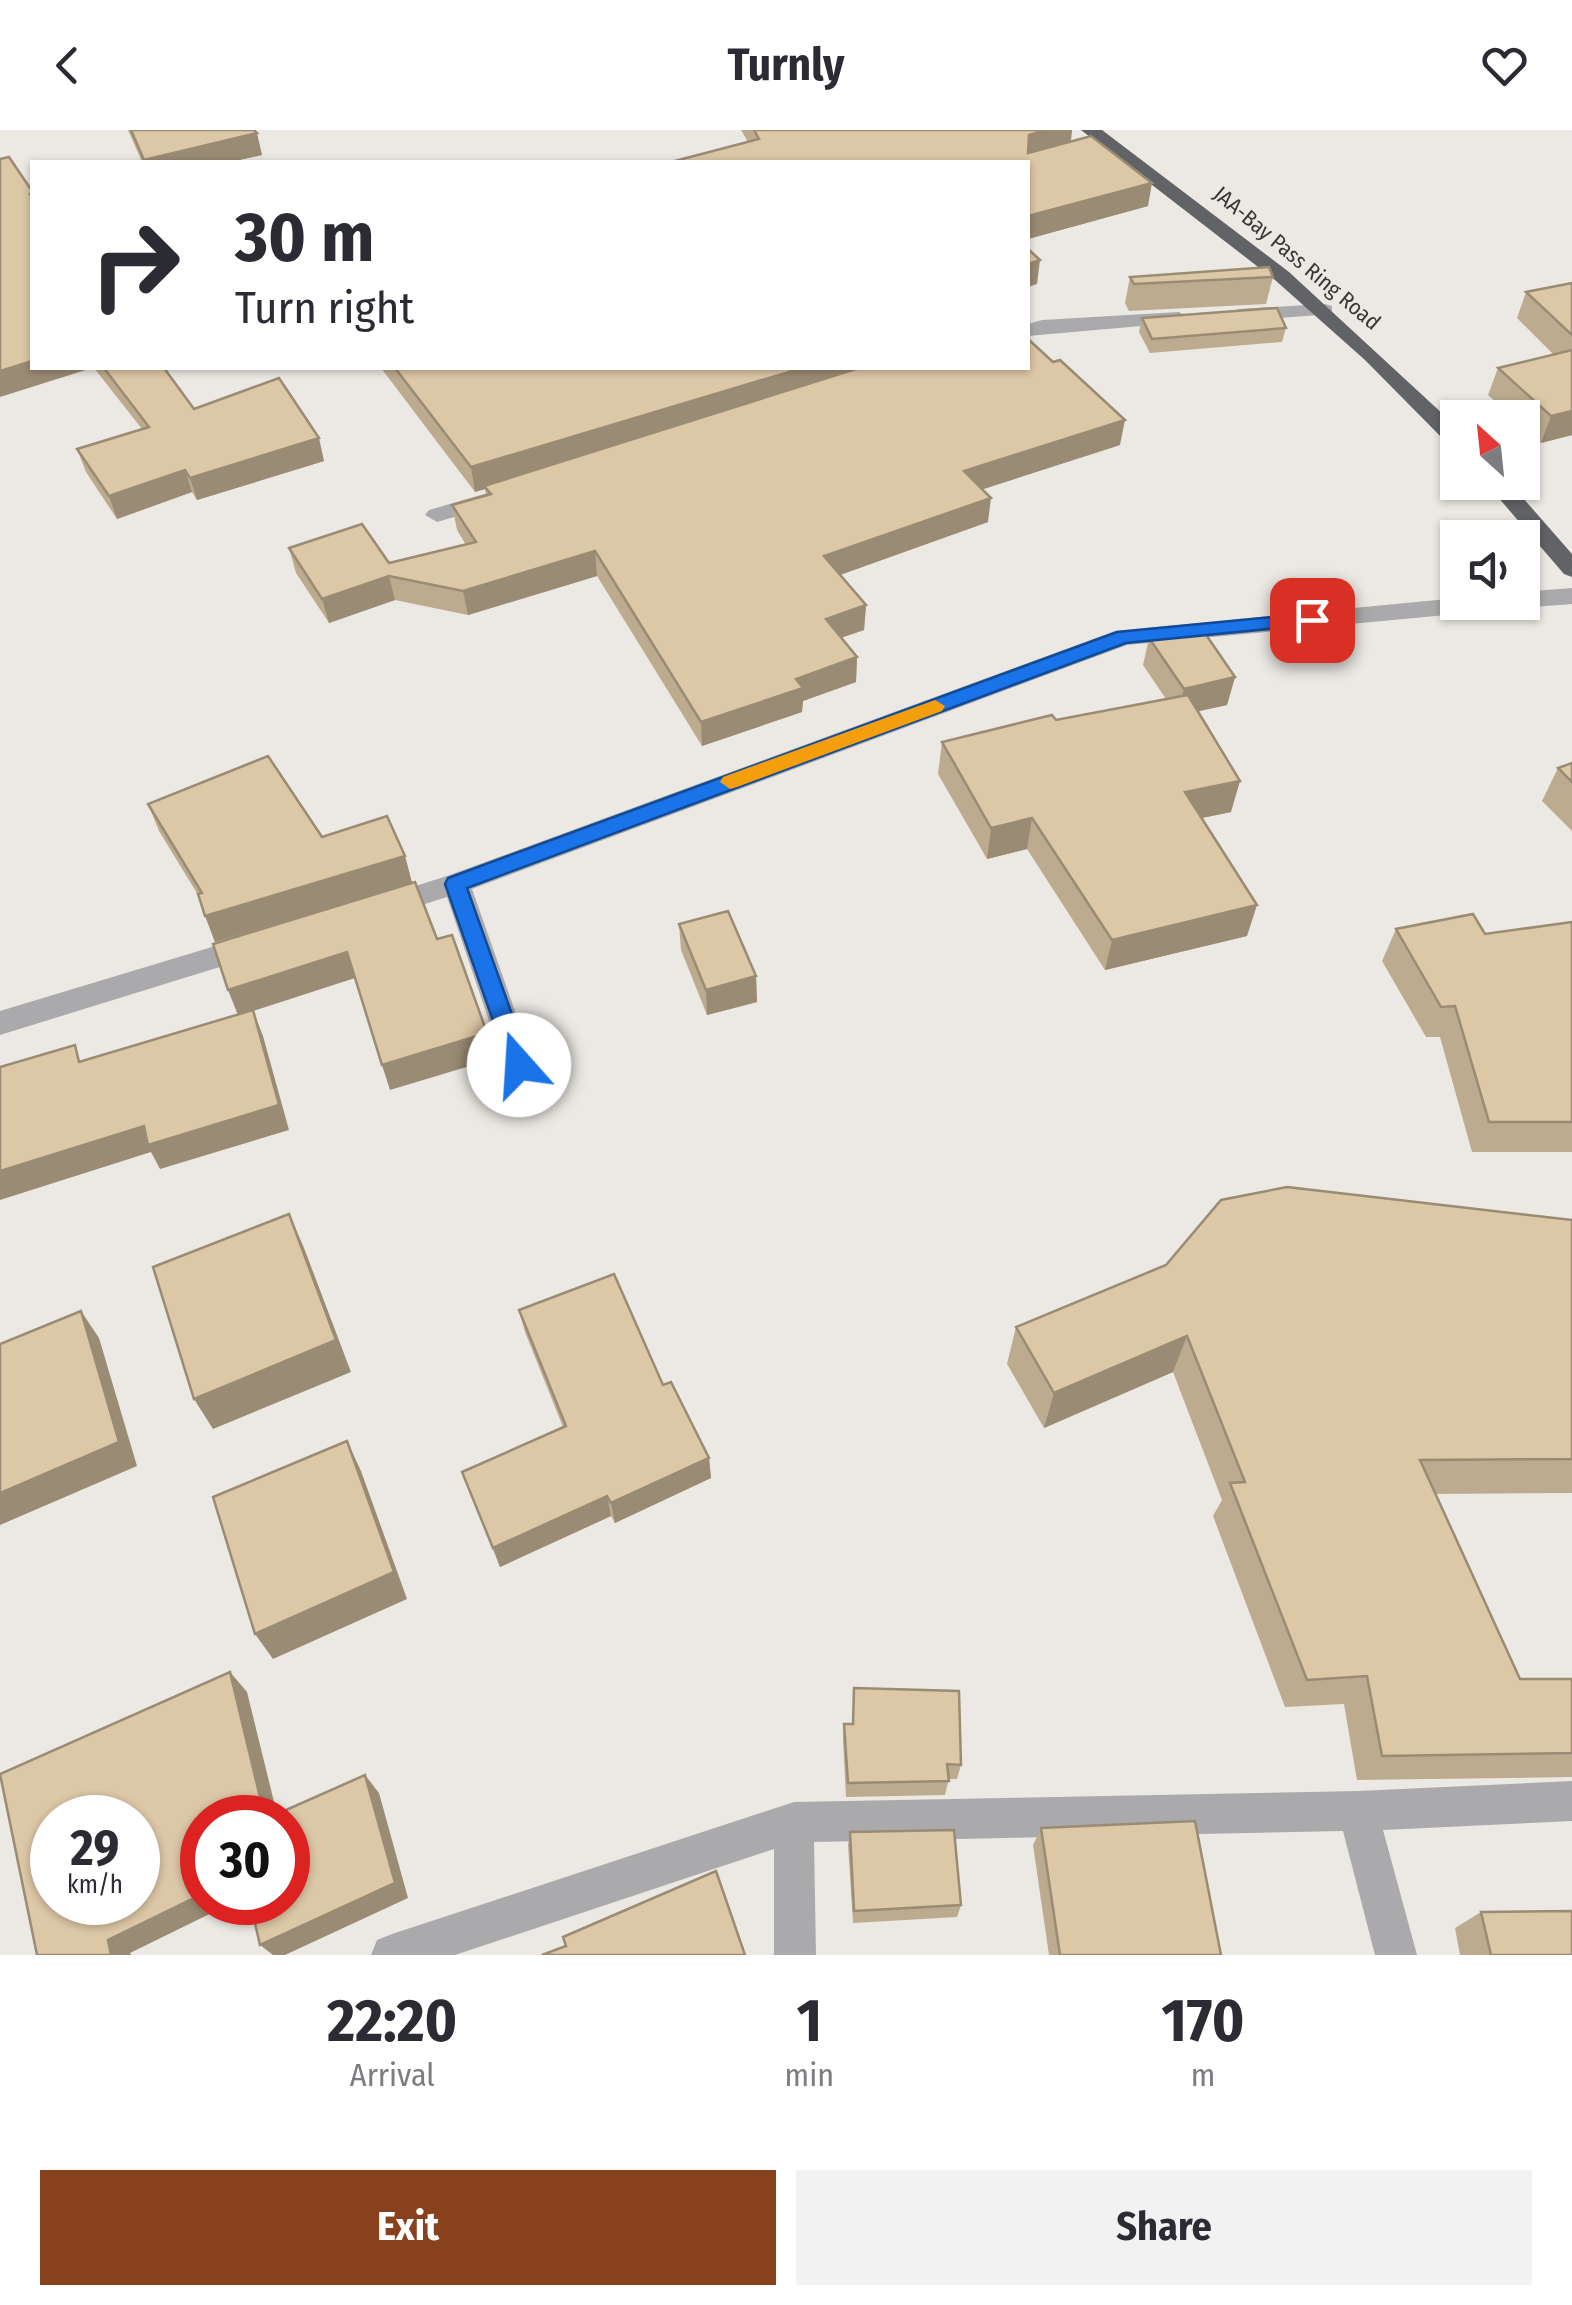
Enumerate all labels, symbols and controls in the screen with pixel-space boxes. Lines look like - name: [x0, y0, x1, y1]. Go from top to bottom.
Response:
- icon: back: [40, 38, 95, 93]
- text: Turnly: [728, 38, 844, 92]
- icon: heart: [1477, 38, 1532, 93]
- street label: JAA-Bay Pass Ring Road: [1208, 180, 1386, 336]
- text: 30 m: [235, 196, 374, 280]
- icon: right: [70, 200, 200, 330]
- text: Turn right: [235, 281, 414, 335]
- north arrow: [1440, 400, 1540, 500]
- map controls: [1440, 400, 1540, 620]
- button: sound: [1440, 520, 1540, 620]
- pin: [1270, 578, 1355, 663]
- icon: arrive: [1285, 593, 1340, 648]
- position arrow: [467, 1013, 571, 1117]
- speed limit sign: 30: [180, 1795, 310, 1925]
- text: 29: [71, 1818, 119, 1878]
- text: km/h: [67, 1870, 123, 1900]
- text: 22:20: [327, 1985, 457, 2057]
- text: 1: [797, 1985, 822, 2057]
- text: 170: [1161, 1985, 1245, 2057]
- text: Arrival: [350, 2056, 435, 2094]
- text: min: [785, 2056, 834, 2094]
- text: m: [1191, 2056, 1215, 2094]
- button: Exit: [40, 2170, 776, 2285]
- button: Share: [796, 2170, 1532, 2285]

